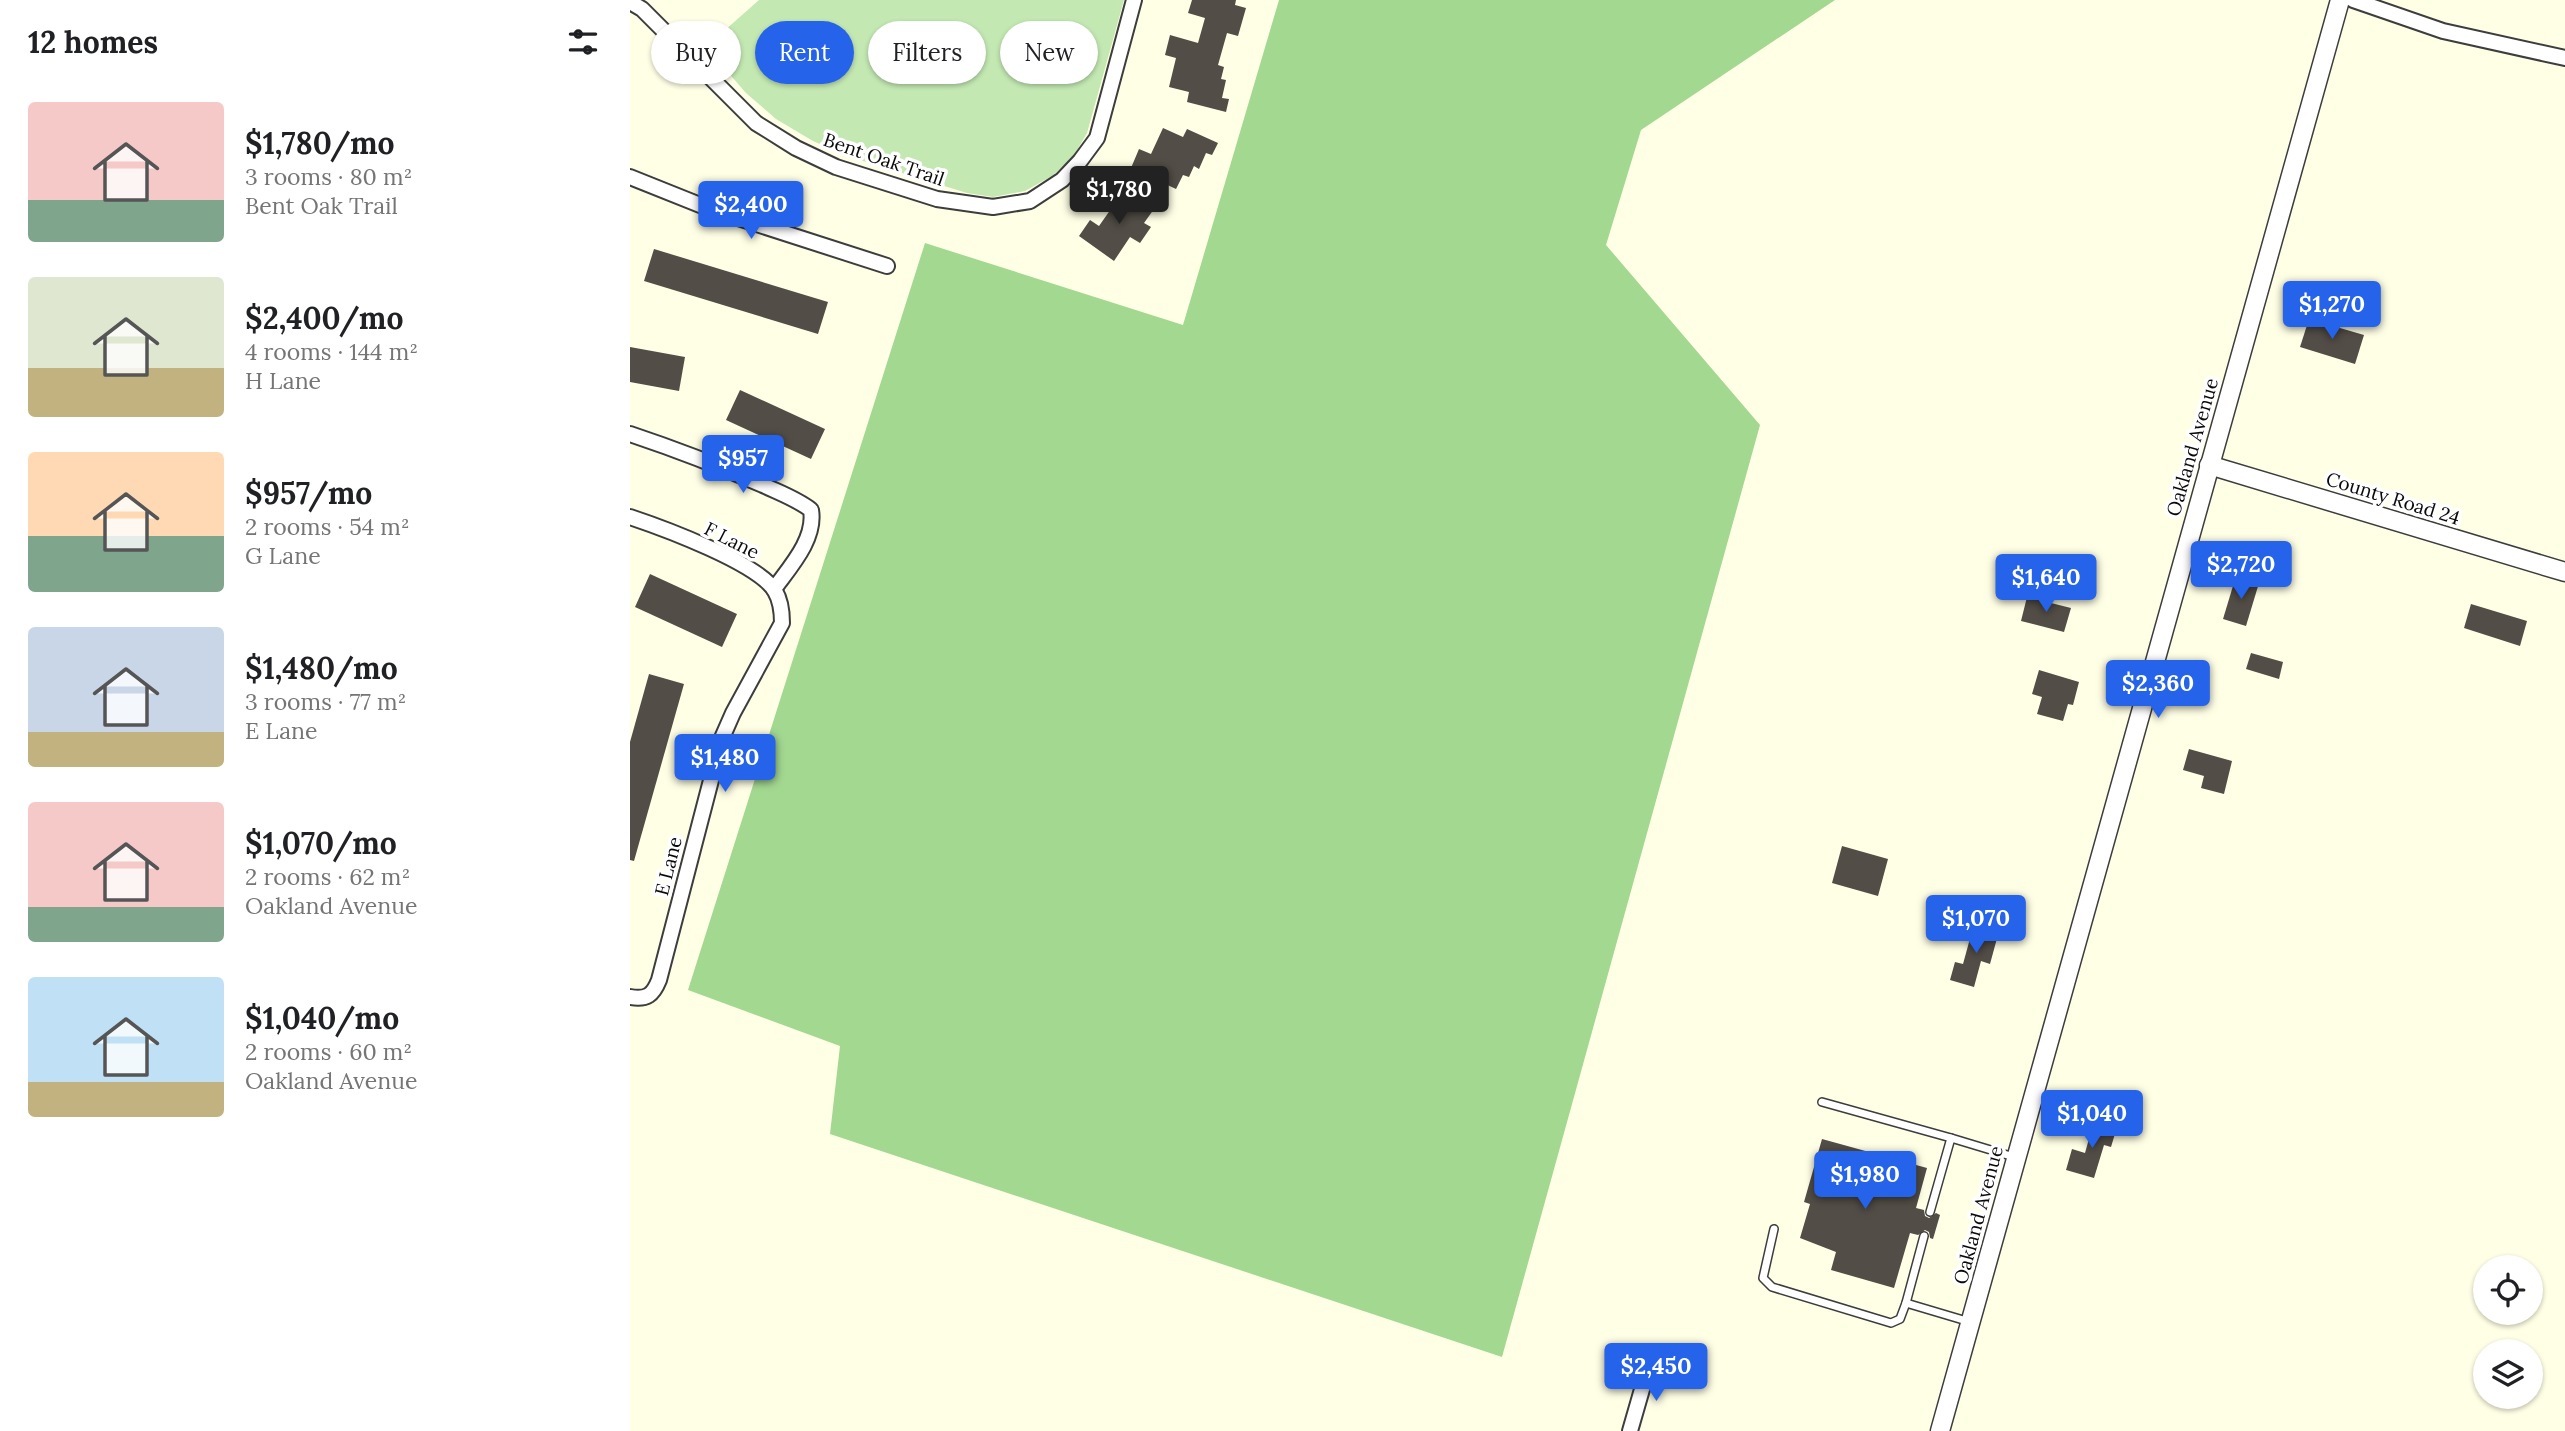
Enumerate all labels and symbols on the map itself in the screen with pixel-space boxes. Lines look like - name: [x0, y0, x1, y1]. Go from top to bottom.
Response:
- street label: Bent Oak Trail: [820, 127, 948, 191]
- pin: $1,780: [1062, 166, 1176, 226]
- pin: $2,400: [694, 182, 808, 241]
- pin: $1,270: [2275, 282, 2389, 341]
- street label: Oakland Avenue: [2161, 375, 2223, 519]
- pin: $957: [702, 435, 784, 495]
- street label: County Road 24: [2323, 466, 2463, 530]
- street label: F Lane: [701, 516, 763, 564]
- pin: $2,720: [2184, 542, 2298, 601]
- pin: $1,640: [1989, 554, 2103, 614]
- pin: $2,360: [2101, 660, 2215, 720]
- pin: $1,480: [668, 734, 782, 794]
- street label: E Lane: [649, 834, 687, 898]
- pin: $1,070: [1919, 895, 2033, 955]
- pin: $1,040: [2035, 1090, 2149, 1150]
- street label: Oakland Avenue: [1948, 1143, 2008, 1287]
- pin: $1,980: [1808, 1152, 1922, 1211]
- pin: $2,450: [1599, 1344, 1713, 1403]

